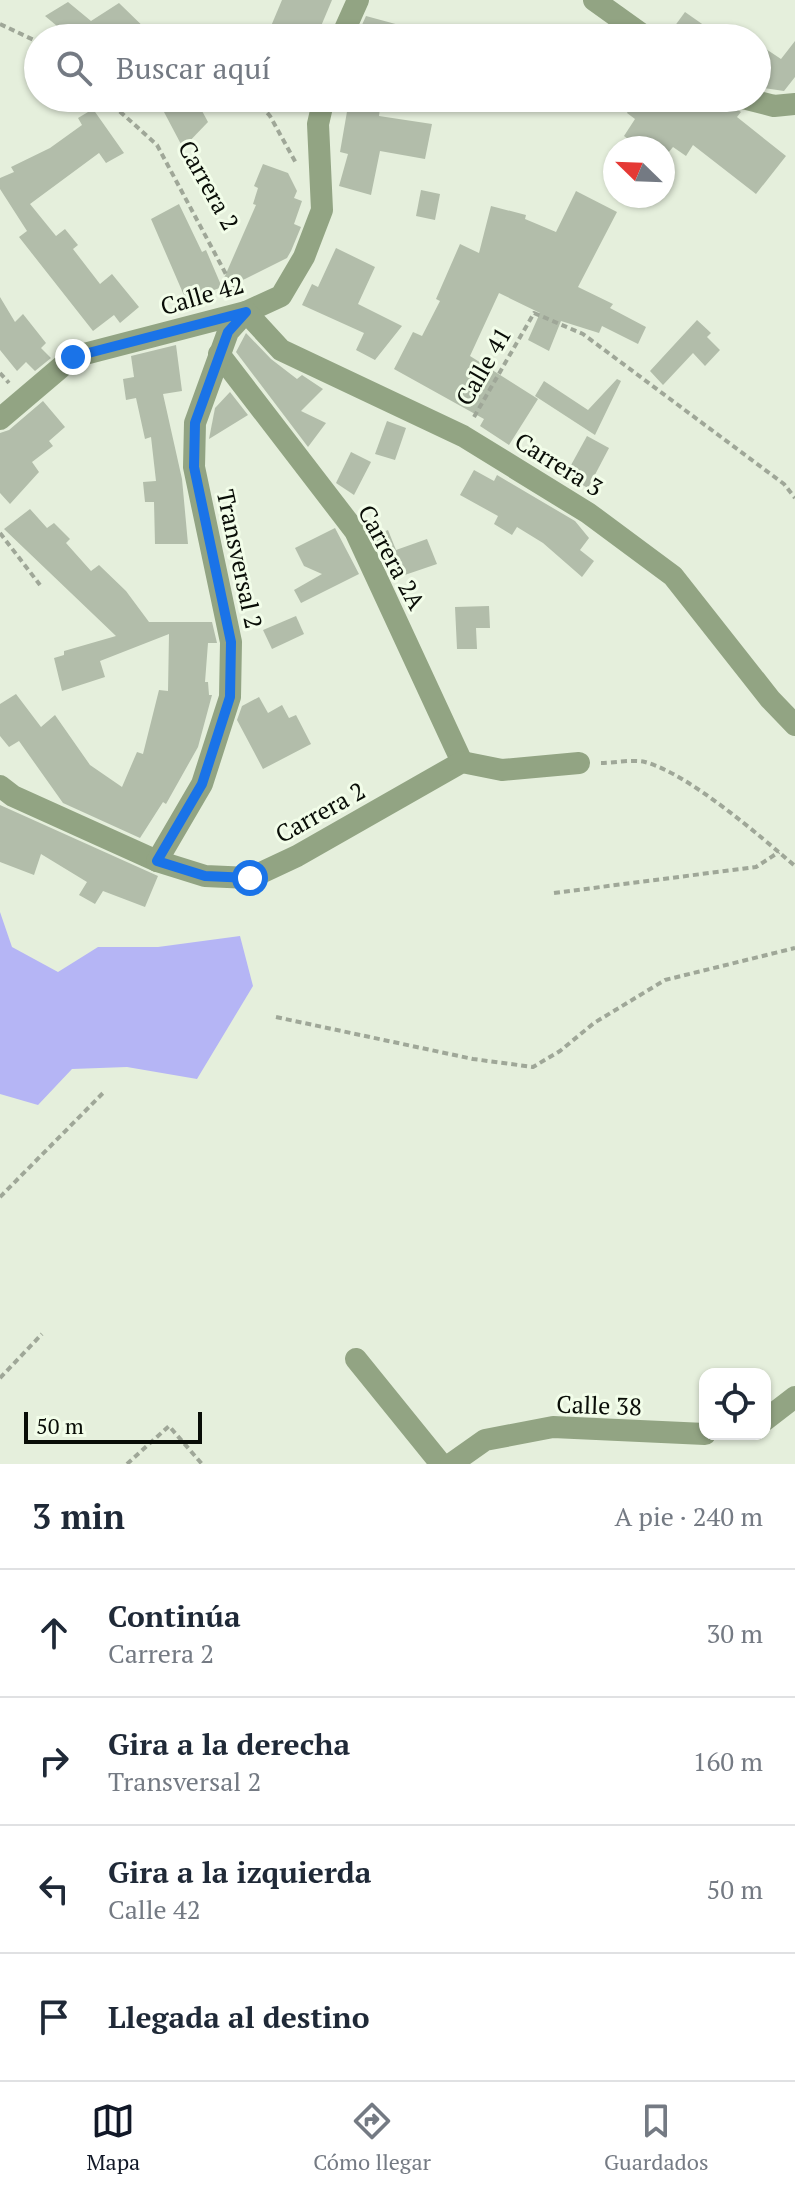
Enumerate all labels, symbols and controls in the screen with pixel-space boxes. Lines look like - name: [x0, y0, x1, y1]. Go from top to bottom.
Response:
- search box: [24, 24, 771, 112]
- icon: search: [52, 46, 96, 90]
- text: Buscar aquí: [116, 48, 270, 88]
- street label: Carrera 2: [171, 134, 247, 236]
- north arrow: [603, 136, 675, 208]
- street label: Calle 42: [156, 268, 248, 322]
- street label: Calle 41: [448, 321, 518, 411]
- route end: [55, 339, 91, 375]
- street label: Carrera 3: [509, 424, 609, 504]
- street label: Transversal 2: [210, 486, 270, 632]
- street label: Carrera 2A: [351, 499, 433, 616]
- street label: Carrera 2: [269, 774, 371, 850]
- route start: [232, 860, 268, 896]
- map controls: [699, 1368, 771, 1440]
- button: locate: [699, 1368, 771, 1440]
- street label: Calle 38: [556, 1388, 642, 1422]
- scale bar: [24, 1408, 202, 1444]
- text: 50 m: [36, 1411, 84, 1440]
- text: 3 min: [32, 1494, 125, 1539]
- text: A pie · 240 m: [615, 1499, 763, 1533]
- text: Continúa: [108, 1596, 241, 1636]
- icon: ahead: [32, 1611, 76, 1655]
- text: 30 m: [707, 1616, 763, 1650]
- text: Carrera 2: [108, 1636, 214, 1670]
- text: Gira a la derecha: [108, 1724, 350, 1764]
- icon: right: [32, 1739, 76, 1783]
- text: 160 m: [693, 1744, 763, 1778]
- text: Transversal 2: [108, 1764, 261, 1798]
- text: Gira a la izquierda: [108, 1852, 372, 1892]
- icon: left: [32, 1867, 76, 1911]
- text: 50 m: [707, 1872, 763, 1906]
- text: Calle 42: [108, 1892, 201, 1926]
- icon: arrive: [32, 1995, 76, 2039]
- text: Llegada al destino: [108, 1997, 369, 2037]
- tab: Mapa: [86, 2099, 140, 2176]
- tab: Cómo llegar: [313, 2099, 431, 2176]
- tab: Guardados: [604, 2099, 709, 2176]

